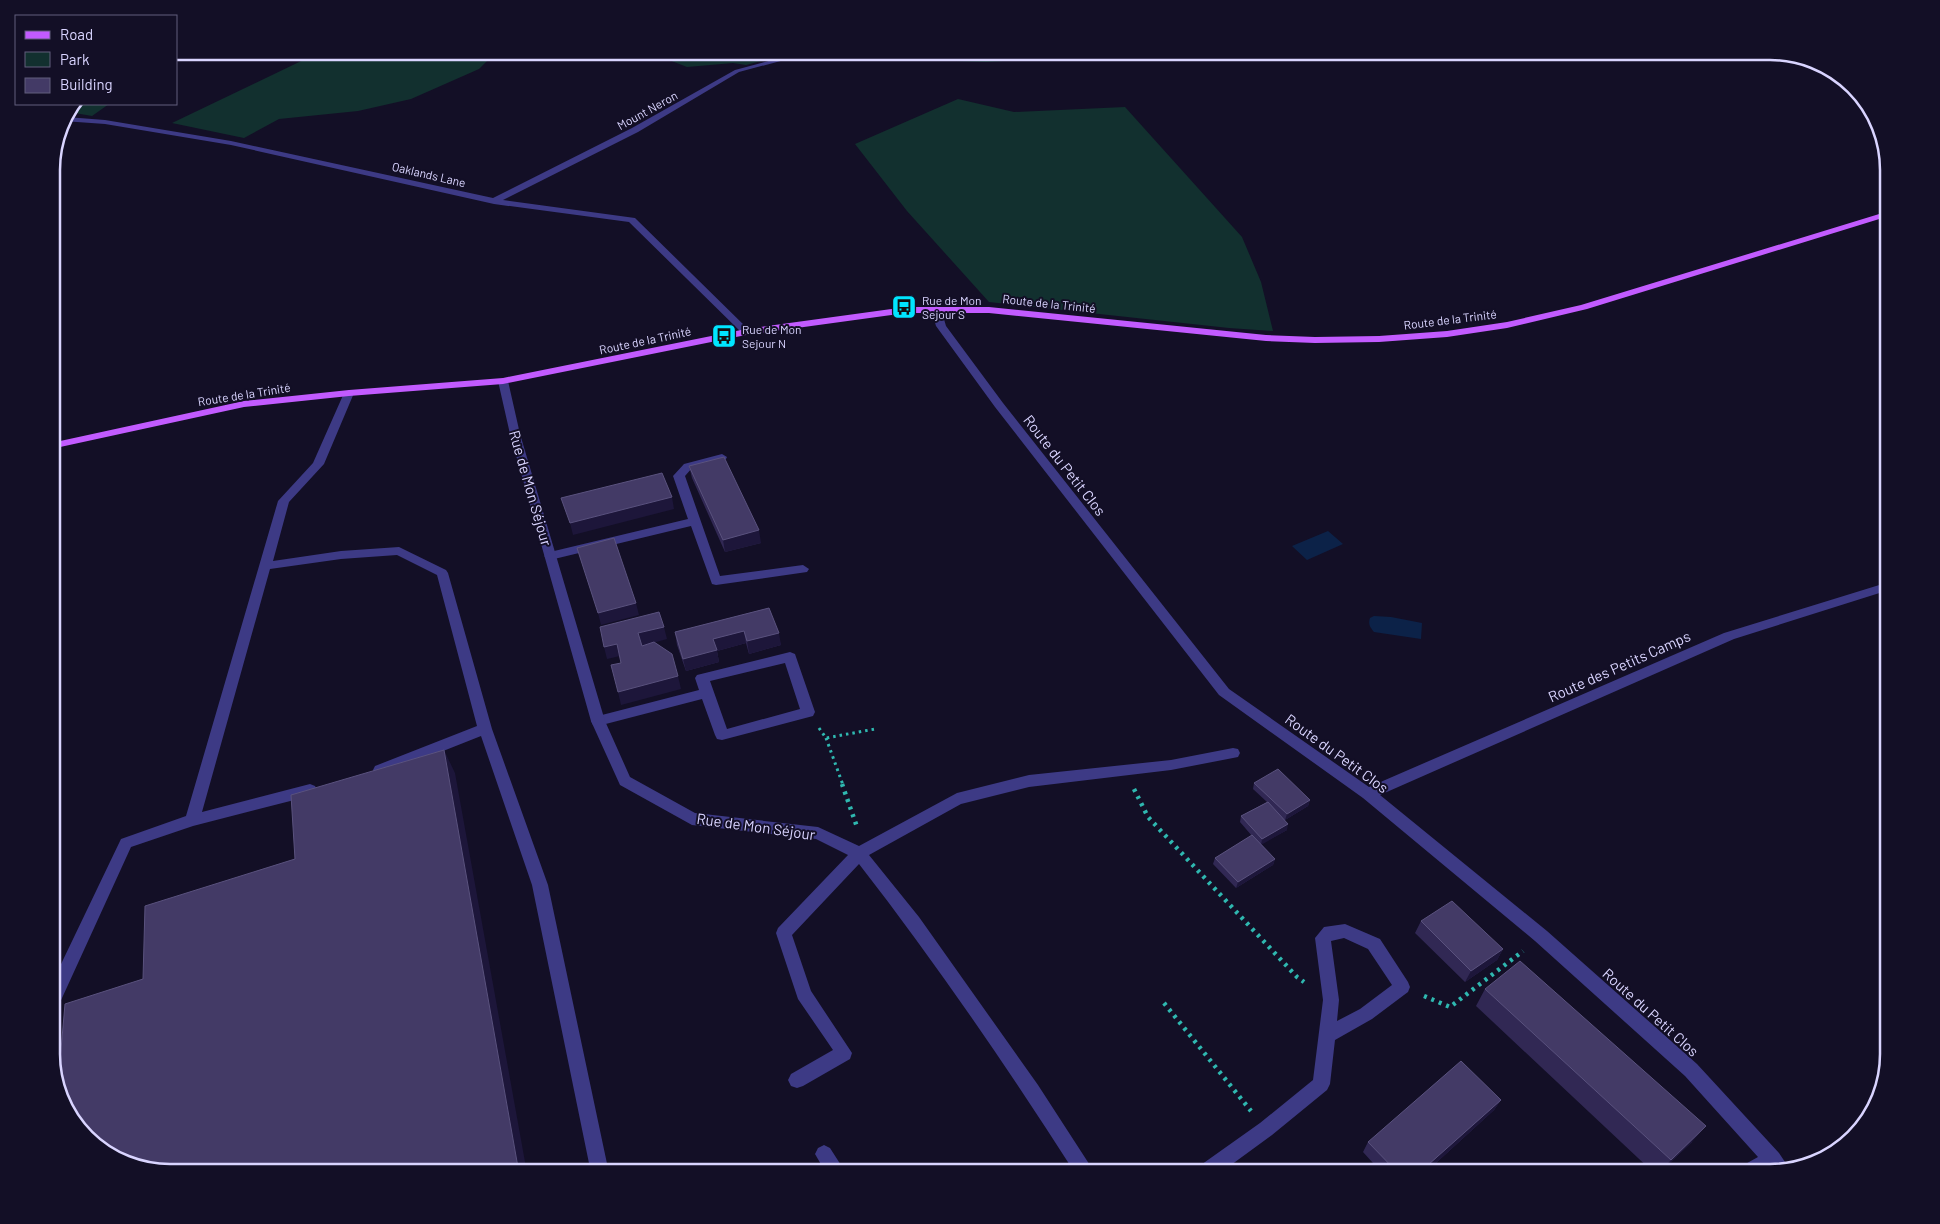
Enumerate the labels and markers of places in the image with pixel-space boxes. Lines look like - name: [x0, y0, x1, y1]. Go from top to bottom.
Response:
- place label: Rue de Mon Sejour S: [922, 293, 982, 321]
- bus stop icon: Rue de Mon Sejour S: [891, 294, 917, 320]
- place label: Rue de Mon Sejour N: [742, 322, 802, 350]
- bus stop icon: Rue de Mon Sejour N: [711, 323, 737, 349]

